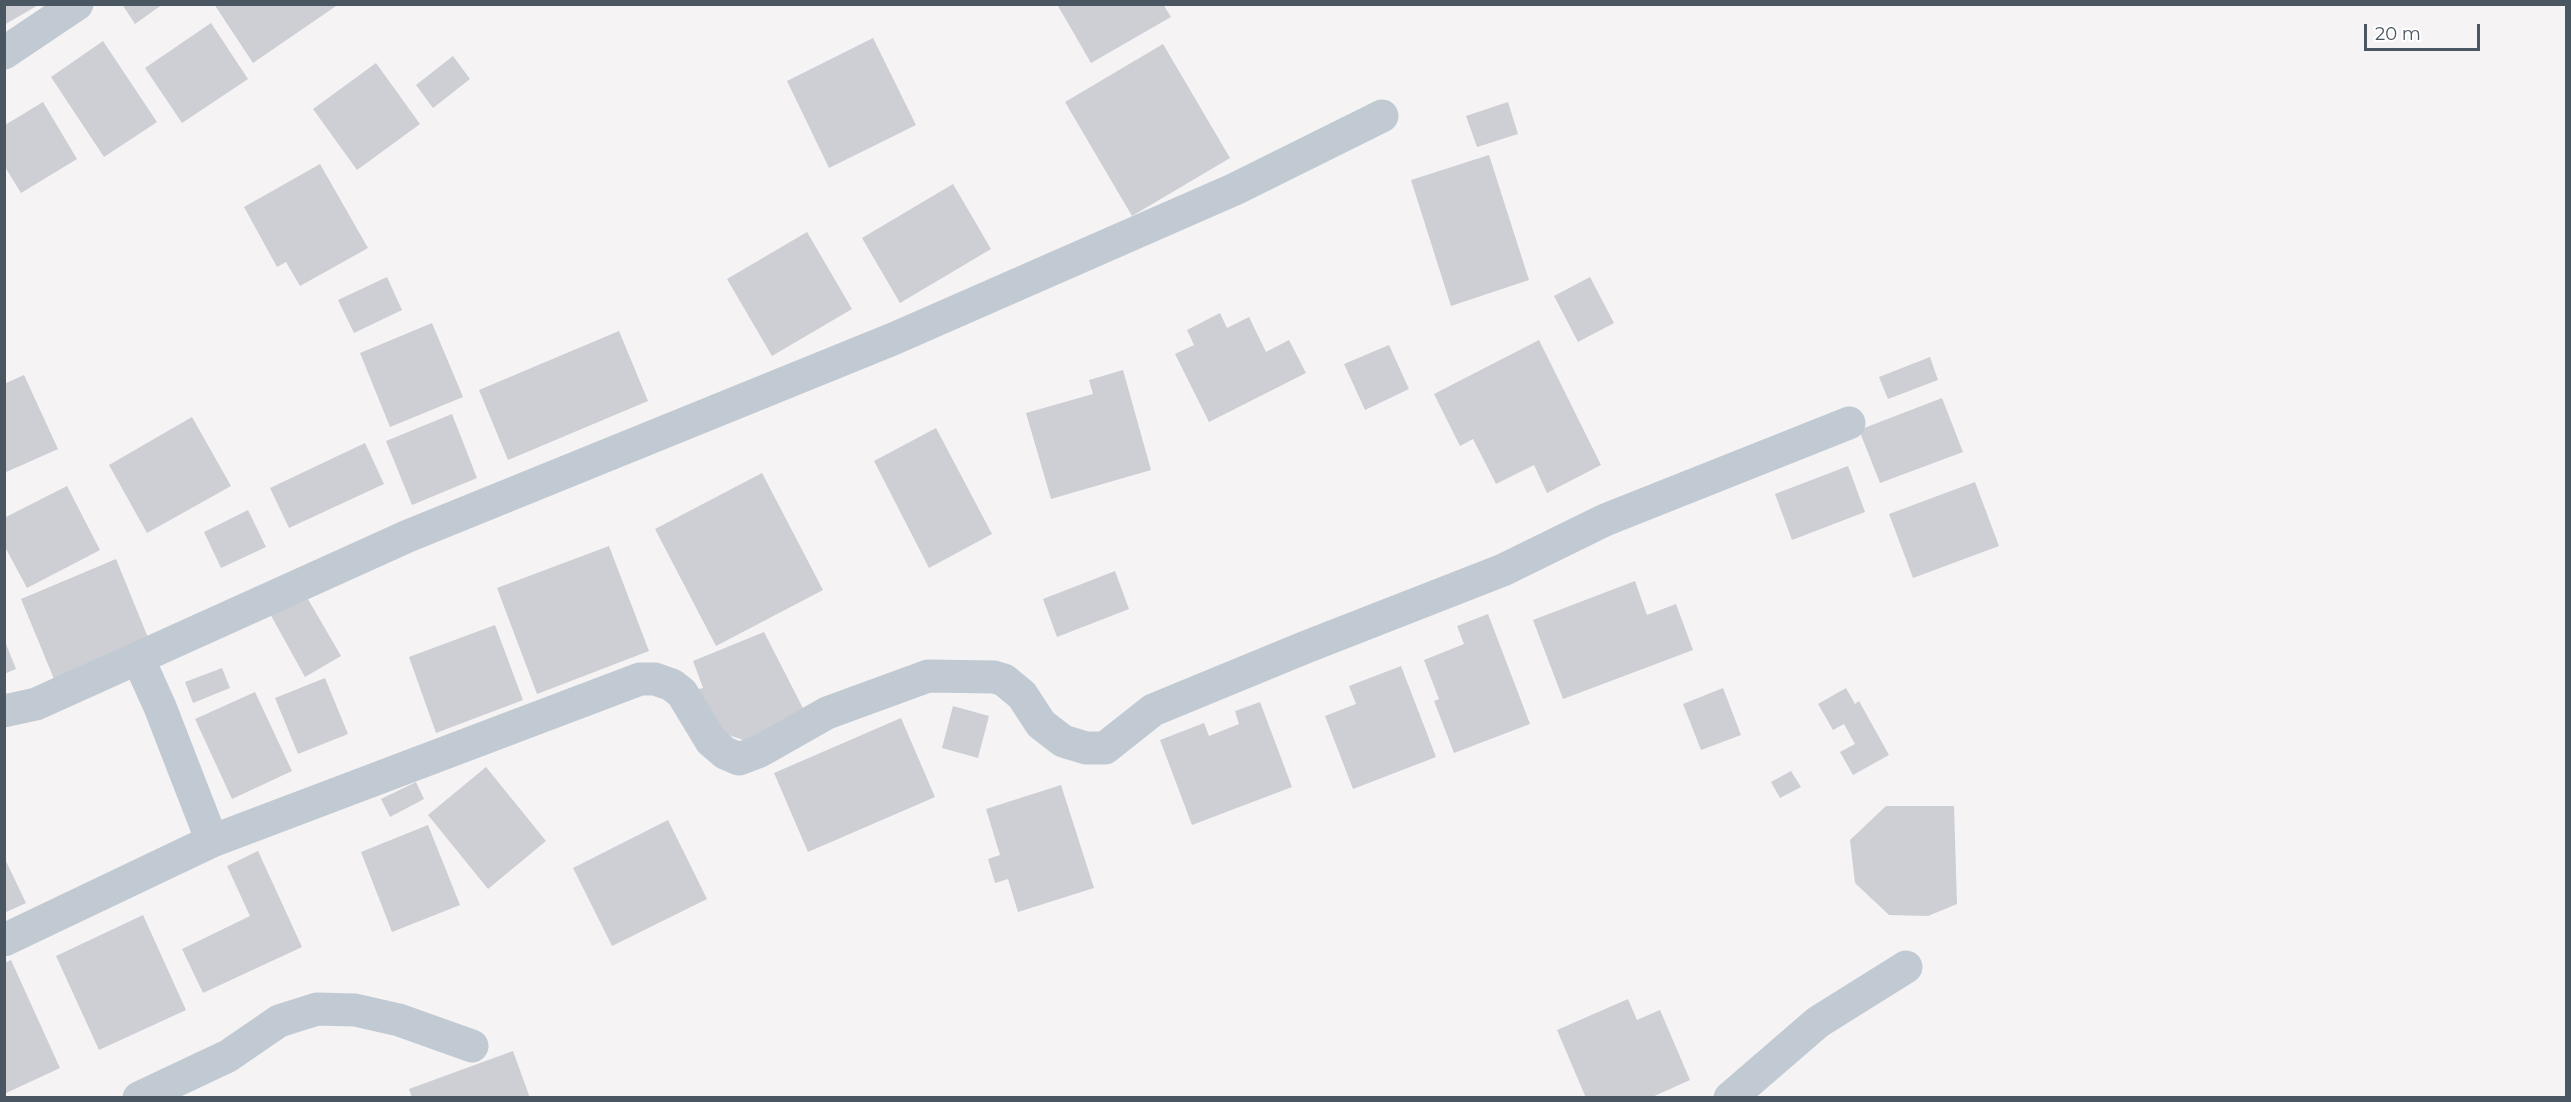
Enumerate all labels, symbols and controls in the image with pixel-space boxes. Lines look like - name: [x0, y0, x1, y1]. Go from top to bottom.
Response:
- scale bar: [2367, 12, 2482, 50]
- text: 20 m: [2375, 23, 2421, 45]

